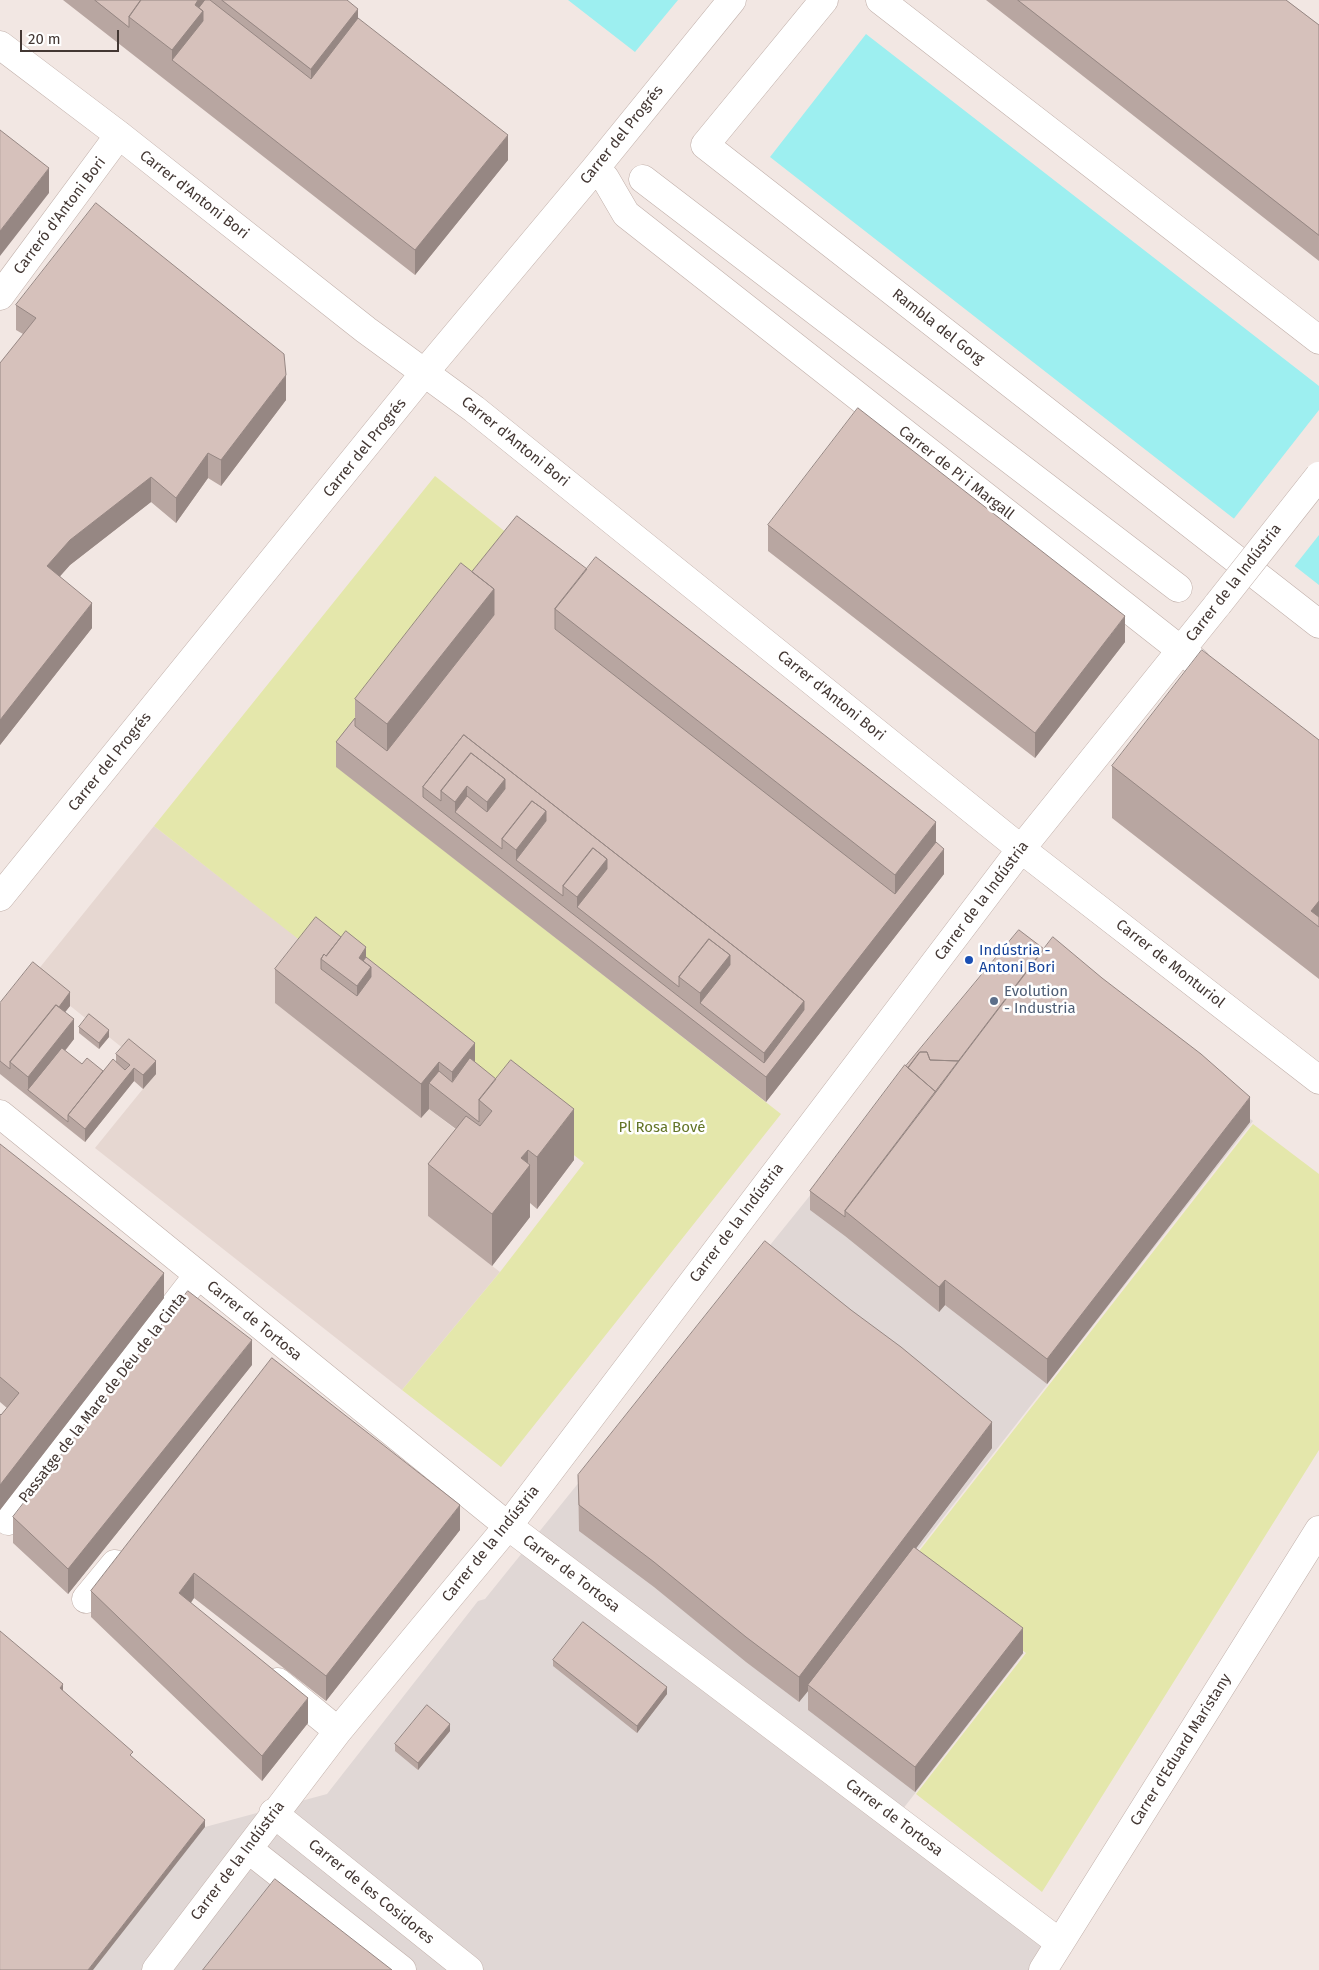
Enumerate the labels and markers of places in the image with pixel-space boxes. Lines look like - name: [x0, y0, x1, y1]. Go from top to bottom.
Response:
- place label: Indústria - Antoni Bori: [979, 942, 1055, 977]
- marker: Indústria - Antoni Bori: [963, 954, 975, 966]
- place label: Evolution - Industria: [1004, 983, 1076, 1018]
- marker: Evolution - Industria: [988, 995, 1000, 1007]

